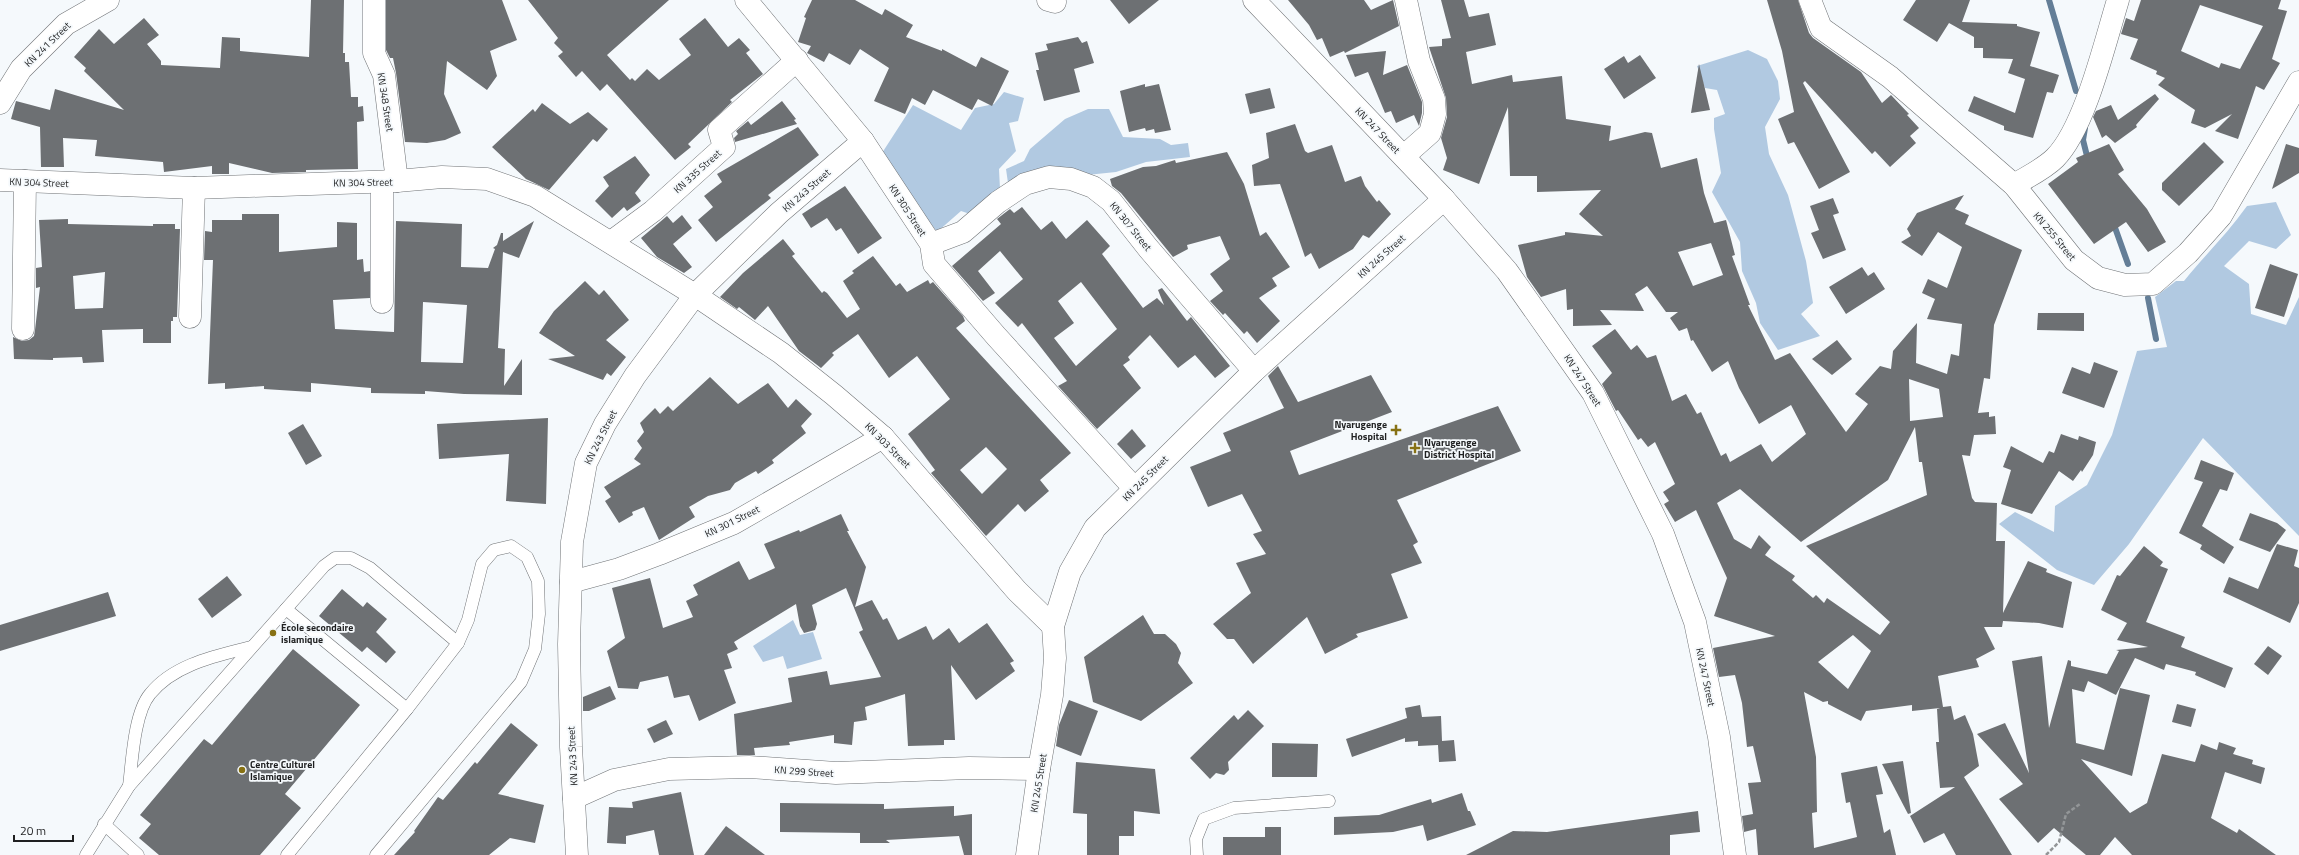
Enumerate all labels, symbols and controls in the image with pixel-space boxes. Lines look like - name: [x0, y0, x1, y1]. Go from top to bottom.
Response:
- street label: KN 241 Street: [21, 18, 74, 70]
- street label: KN 348 Street: [373, 72, 398, 133]
- street label: KN 247 Street: [1352, 104, 1404, 157]
- street label: KN 335 Street: [670, 146, 725, 197]
- street label: KN 243 Street: [779, 165, 834, 216]
- street label: KN 304 Street: [9, 174, 69, 191]
- street label: KN 304 Street: [333, 174, 393, 191]
- street label: KN 305 Street: [885, 181, 930, 240]
- street label: KN 307 Street: [1106, 198, 1155, 255]
- street label: KN 255 Street: [2030, 209, 2080, 264]
- street label: KN 245 Street: [1354, 231, 1409, 282]
- street label: KN 247 Street: [1560, 351, 1605, 410]
- street label: KN 243 Street: [580, 407, 621, 467]
- place label: Nyarugenge Hospital: [1334, 417, 1387, 444]
- street label: KN 303 Street: [861, 419, 914, 472]
- marker: Nyarugenge Hospital: [1390, 424, 1402, 436]
- place label: Nyarugenge District Hospital: [1424, 435, 1494, 462]
- marker: Nyarugenge District Hospital: [1409, 442, 1421, 454]
- street label: KN 245 Street: [1119, 452, 1172, 505]
- street label: KN 301 Street: [702, 501, 763, 541]
- place label: École secondaire islamique: [281, 620, 353, 647]
- marker: École secondaire islamique: [268, 628, 278, 638]
- street label: KN 247 Street: [1692, 646, 1719, 708]
- street label: KN 243 Street: [563, 725, 582, 786]
- street label: KN 245 Street: [1026, 752, 1051, 814]
- place label: Centre Culturel Islamique: [250, 757, 315, 784]
- street label: KN 299 Street: [774, 762, 835, 781]
- marker: Centre Culturel Islamique: [237, 765, 247, 775]
- scale bar: [14, 817, 73, 843]
- text: 20 m: [20, 821, 46, 840]

